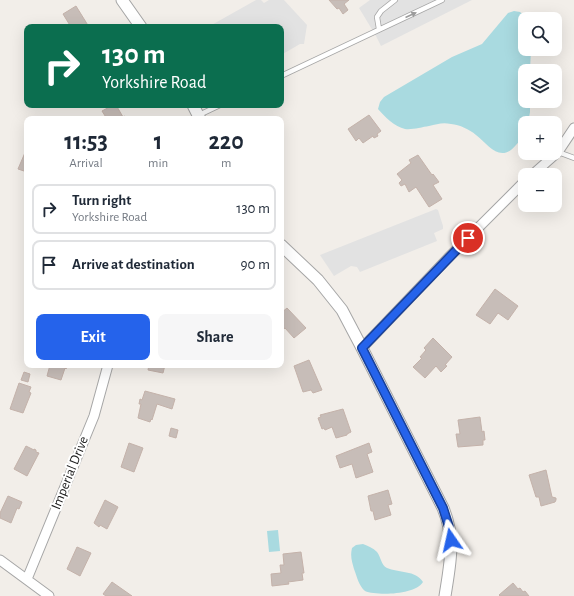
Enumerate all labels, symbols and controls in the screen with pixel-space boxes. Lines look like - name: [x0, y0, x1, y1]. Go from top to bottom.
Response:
- one-way arrow: [405, 11, 417, 17]
- map controls: [518, 12, 562, 212]
- button: search: [518, 12, 562, 56]
- icon: right: [36, 40, 88, 92]
- text: 130 m: [102, 41, 166, 69]
- button: layers: [518, 64, 562, 108]
- text: Yorkshire Road: [102, 74, 206, 92]
- button: +: [518, 116, 562, 160]
- text: 11:53: [64, 130, 108, 154]
- text: 1: [154, 130, 162, 154]
- text: 220: [209, 130, 244, 154]
- text: Arrival: [69, 157, 103, 170]
- text: min: [148, 157, 168, 170]
- text: m: [221, 157, 231, 170]
- button: −: [518, 168, 562, 212]
- text: Turn right: [72, 193, 131, 208]
- icon: right: [38, 198, 60, 220]
- text: 130 m: [236, 201, 270, 216]
- text: Yorkshire Road: [72, 211, 147, 224]
- pin: [451, 221, 485, 255]
- icon: arrive: [457, 227, 479, 249]
- icon: arrive: [38, 254, 60, 276]
- text: Arrive at destination: [72, 257, 195, 272]
- text: 90 m: [241, 257, 270, 272]
- button: Exit: [36, 314, 150, 360]
- button: Share: [158, 314, 272, 360]
- street label: Imperial Drive: [49, 434, 91, 512]
- position arrow: [430, 519, 472, 561]

